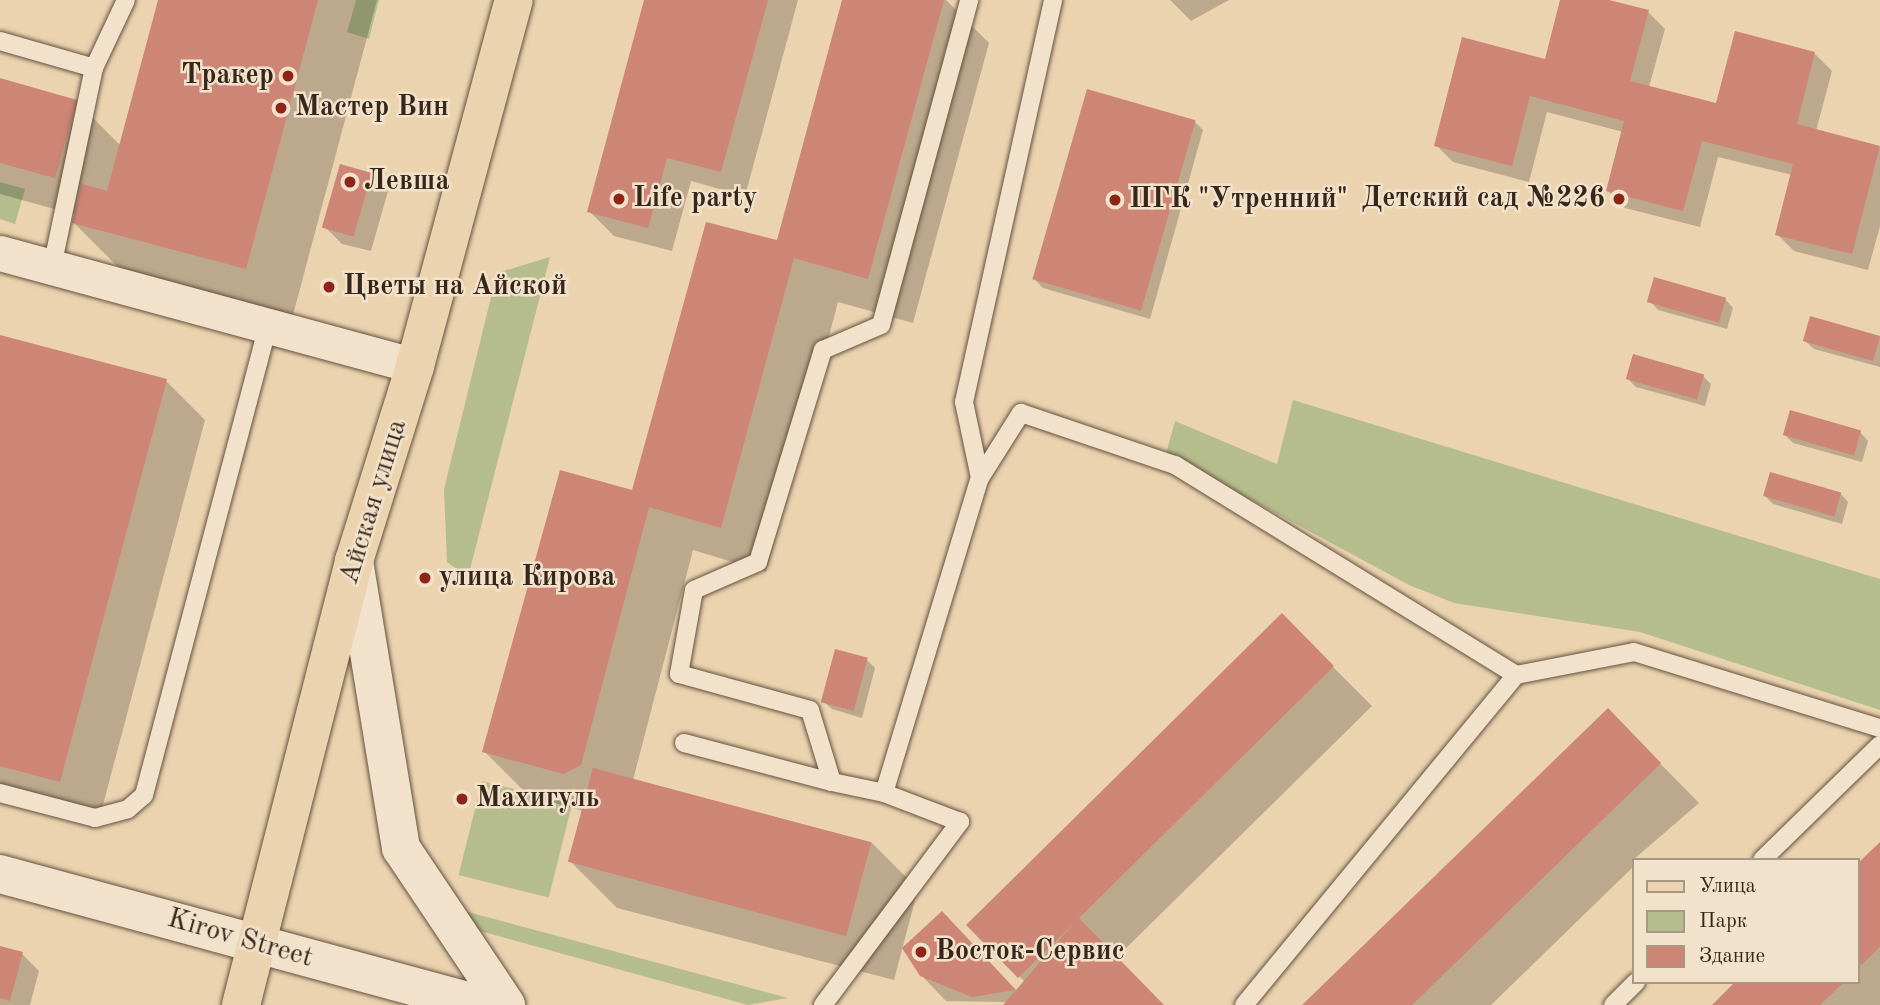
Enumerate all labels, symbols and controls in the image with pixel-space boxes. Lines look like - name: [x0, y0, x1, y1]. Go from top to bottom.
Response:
- place label: Тракер: [181, 59, 274, 93]
- marker: Тракер: [280, 68, 296, 84]
- place label: Мастер Вин: [295, 91, 449, 125]
- marker: Мастер Вин: [273, 100, 289, 116]
- place label: Левша: [364, 165, 450, 199]
- marker: Левша: [342, 174, 358, 190]
- place label: Life party: [633, 182, 757, 216]
- place label: Детский сад №226: [1362, 182, 1605, 216]
- place label: ПГК "Утренний": [1129, 183, 1348, 217]
- marker: Life party: [611, 191, 627, 207]
- marker: Детский сад №226: [1611, 191, 1627, 207]
- marker: ПГК "Утренний": [1107, 192, 1123, 208]
- place label: Цветы на Айской: [343, 270, 567, 304]
- marker: Цветы на Айской: [321, 279, 337, 295]
- street label: Айская улица: [333, 416, 415, 588]
- place label: улица Кирова: [439, 561, 615, 595]
- marker: улица Кирова: [417, 570, 433, 586]
- place label: Махигуль: [476, 782, 599, 816]
- marker: Махигуль: [454, 791, 470, 807]
- legend: [1632, 858, 1859, 984]
- text: Улица: [1699, 876, 1756, 897]
- street label: Kirov Street: [163, 902, 317, 976]
- text: Парк: [1699, 911, 1747, 932]
- place label: Восток-Сервис: [935, 935, 1125, 969]
- marker: Восток-Сервис: [913, 944, 929, 960]
- text: Здание: [1699, 946, 1765, 967]

